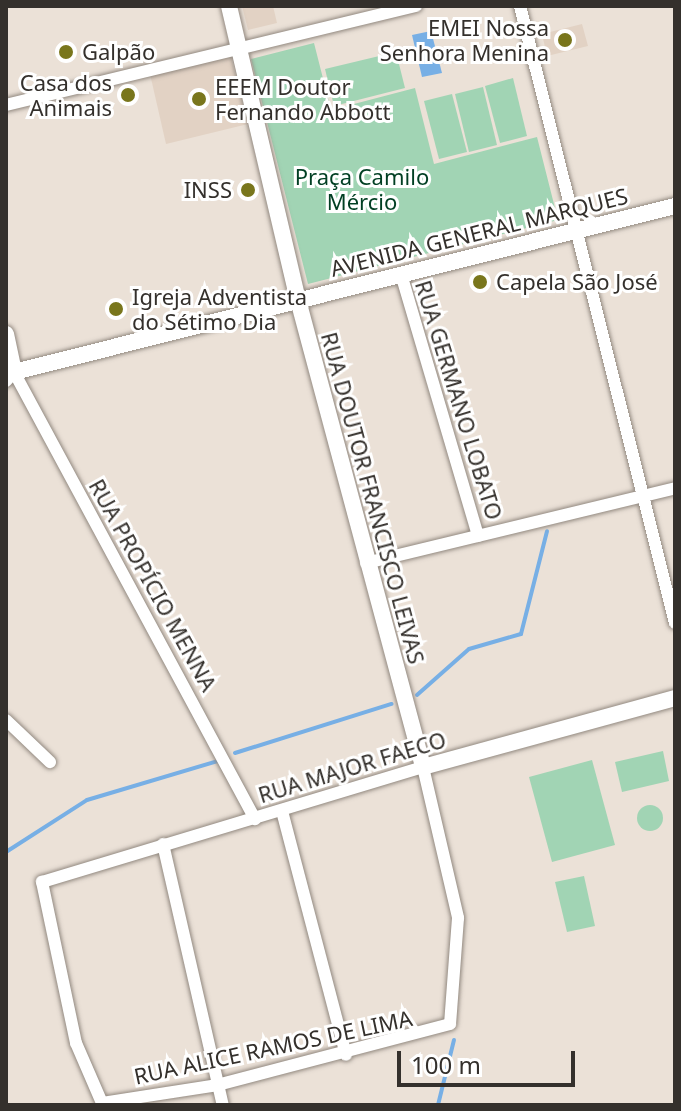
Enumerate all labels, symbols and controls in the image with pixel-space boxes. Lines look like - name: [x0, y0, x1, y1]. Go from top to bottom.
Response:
- place label: EMEI Nossa Senhora Menina: [380, 14, 549, 66]
- marker: EMEI Nossa Senhora Menina: [556, 31, 574, 49]
- place label: Galpão: [82, 39, 155, 65]
- marker: Galpão: [57, 43, 75, 61]
- place label: Casa dos Animais: [20, 69, 112, 120]
- place label: EEEM Doutor Fernando Abbott: [215, 73, 390, 124]
- marker: Casa dos Animais: [119, 86, 137, 104]
- marker: EEEM Doutor Fernando Abbott: [190, 90, 208, 108]
- park label: Praça Camilo Mércio: [295, 163, 429, 214]
- place label: INSS: [184, 177, 232, 203]
- marker: INSS: [239, 181, 257, 199]
- street label: AVENIDA GENERAL MARQUES: [328, 182, 630, 282]
- place label: Capela São José: [496, 269, 658, 295]
- marker: Capela São José: [471, 273, 489, 291]
- street label: RUA GERMANO LOBATO: [410, 277, 508, 523]
- place label: Igreja Adventista do Sétimo Dia: [132, 283, 307, 334]
- marker: Igreja Adventista do Sétimo Dia: [107, 300, 125, 318]
- street label: RUA DOUTOR FRANCISCO LEIVAS: [316, 329, 430, 667]
- street label: RUA PROPÍCIO MENNA: [84, 474, 222, 696]
- street label: RUA MAJOR FAECO: [255, 726, 449, 808]
- street label: RUA ALICE RAMOS DE LIMA: [131, 1005, 415, 1089]
- scale bar: [401, 1035, 579, 1085]
- text: 100 m: [411, 1048, 481, 1081]

